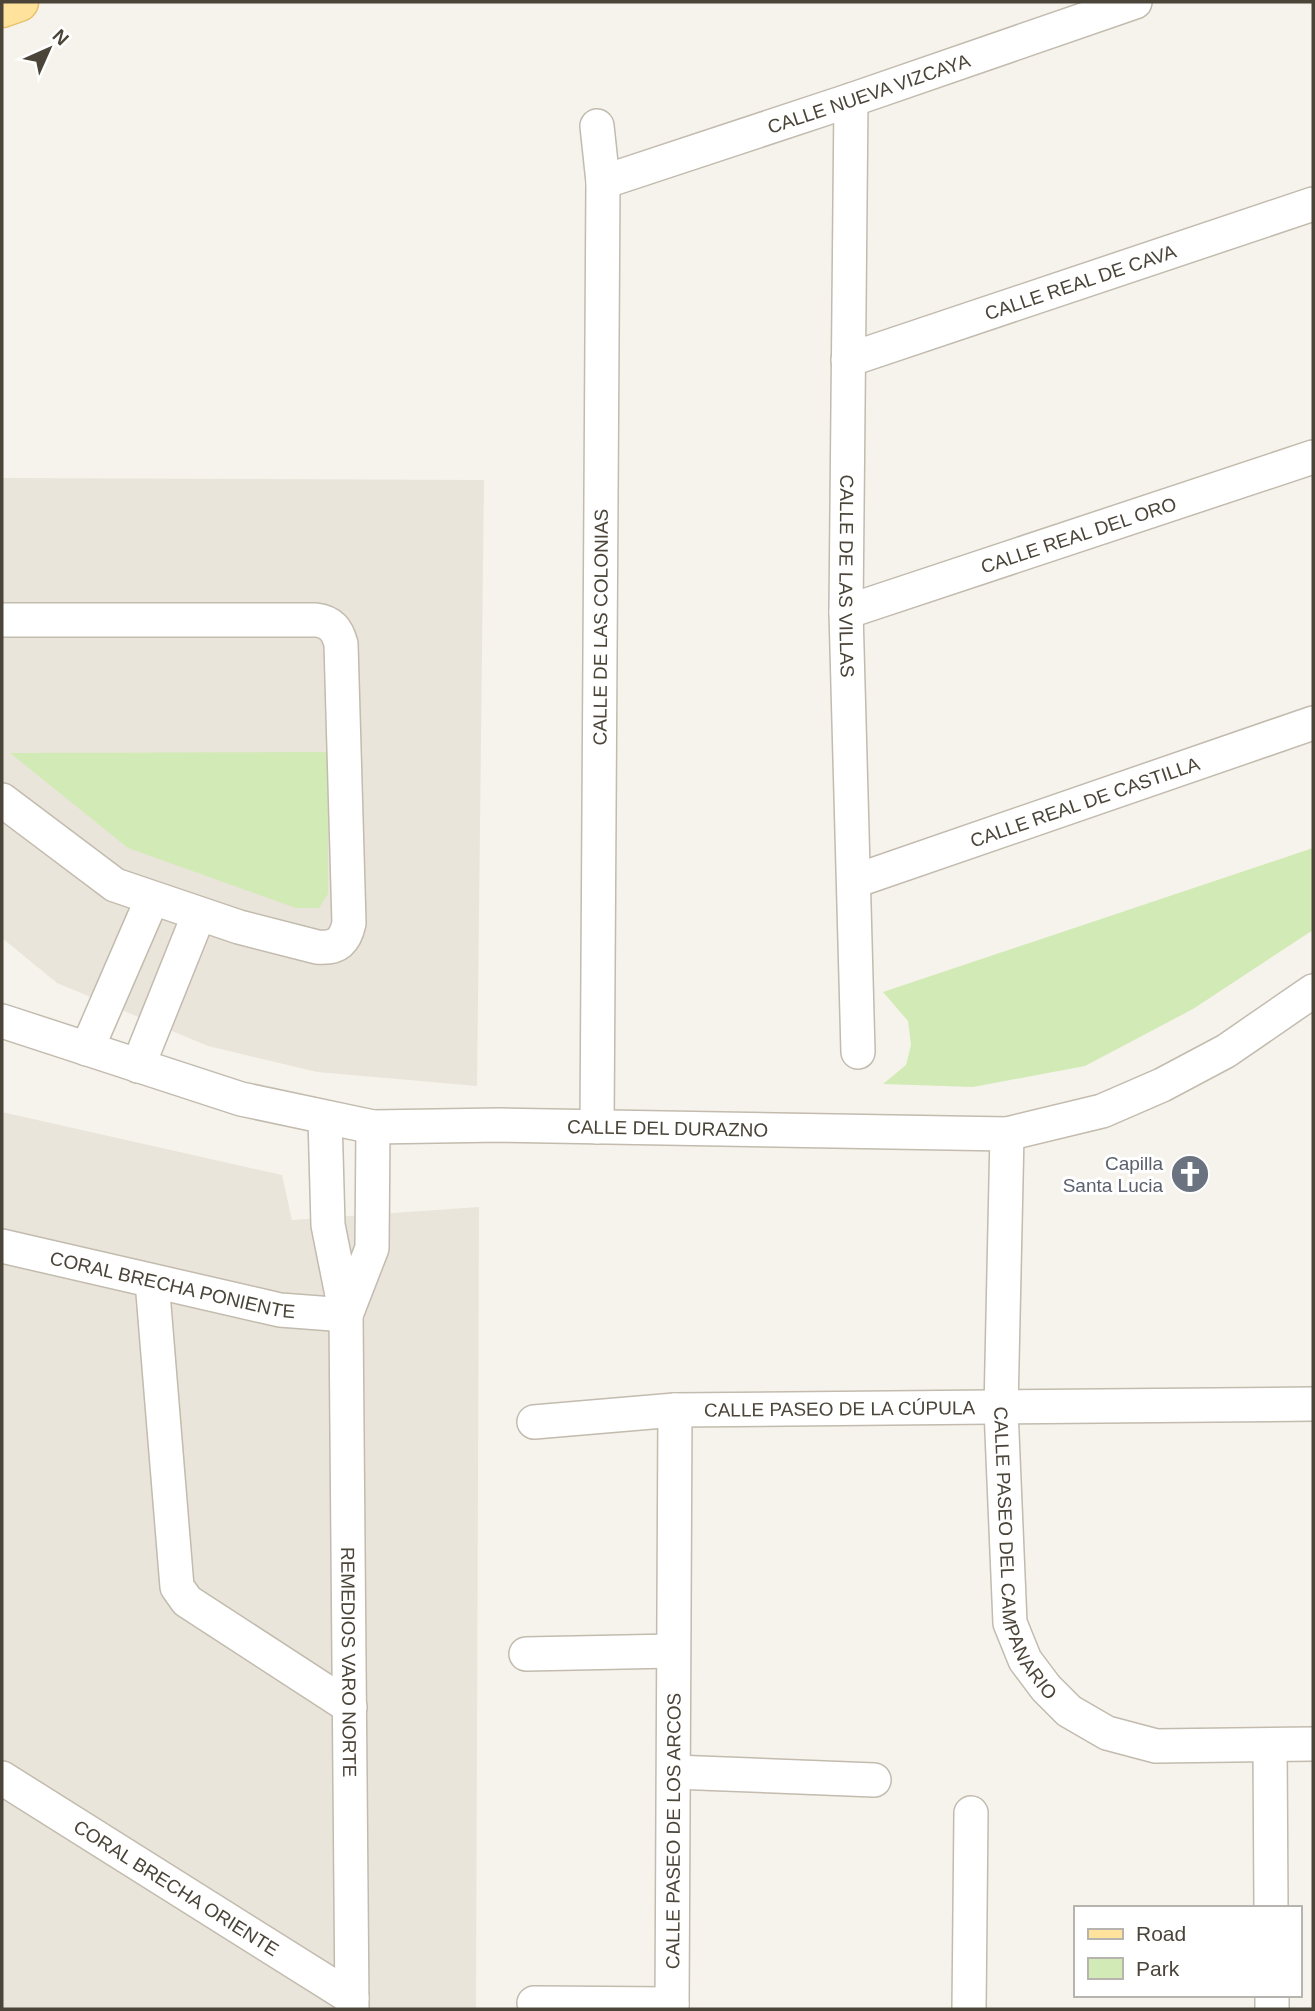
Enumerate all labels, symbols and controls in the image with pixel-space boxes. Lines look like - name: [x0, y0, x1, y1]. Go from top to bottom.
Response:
- north arrow: [14, 14, 84, 84]
- text: N: [48, 25, 73, 50]
- street label: CALLE NUEVA VIZCAYA: [765, 49, 973, 137]
- street label: CALLE REAL DE CAVA: [982, 240, 1179, 324]
- street label: CALLE DE LAS VILLAS: [835, 474, 858, 678]
- street label: CALLE REAL DEL ORO: [978, 493, 1179, 577]
- street label: CALLE DE LAS COLONIAS: [589, 509, 611, 745]
- street label: CALLE REAL DE CASTILLA: [967, 752, 1203, 851]
- street label: CALLE DEL DURAZNO: [567, 1116, 768, 1140]
- place label: Capilla Santa Lucia: [1063, 1153, 1163, 1196]
- church icon: Capilla Santa Lucia: [1169, 1153, 1211, 1195]
- street label: CORAL BRECHA PONIENTE: [48, 1247, 296, 1322]
- street label: CALLE PASEO DE LA CÚPULA: [704, 1397, 976, 1420]
- street label: CALLE PASEO DEL CAMPANARIO: [990, 1406, 1061, 1703]
- street label: REMEDIOS VARO NORTE: [338, 1547, 360, 1778]
- street label: CALLE PASEO DE LOS ARCOS: [662, 1693, 684, 1969]
- street label: CORAL BRECHA ORIENTE: [70, 1815, 283, 1960]
- legend: [1074, 1906, 1301, 1997]
- text: Road: [1136, 1922, 1186, 1945]
- text: Park: [1136, 1957, 1180, 1980]

